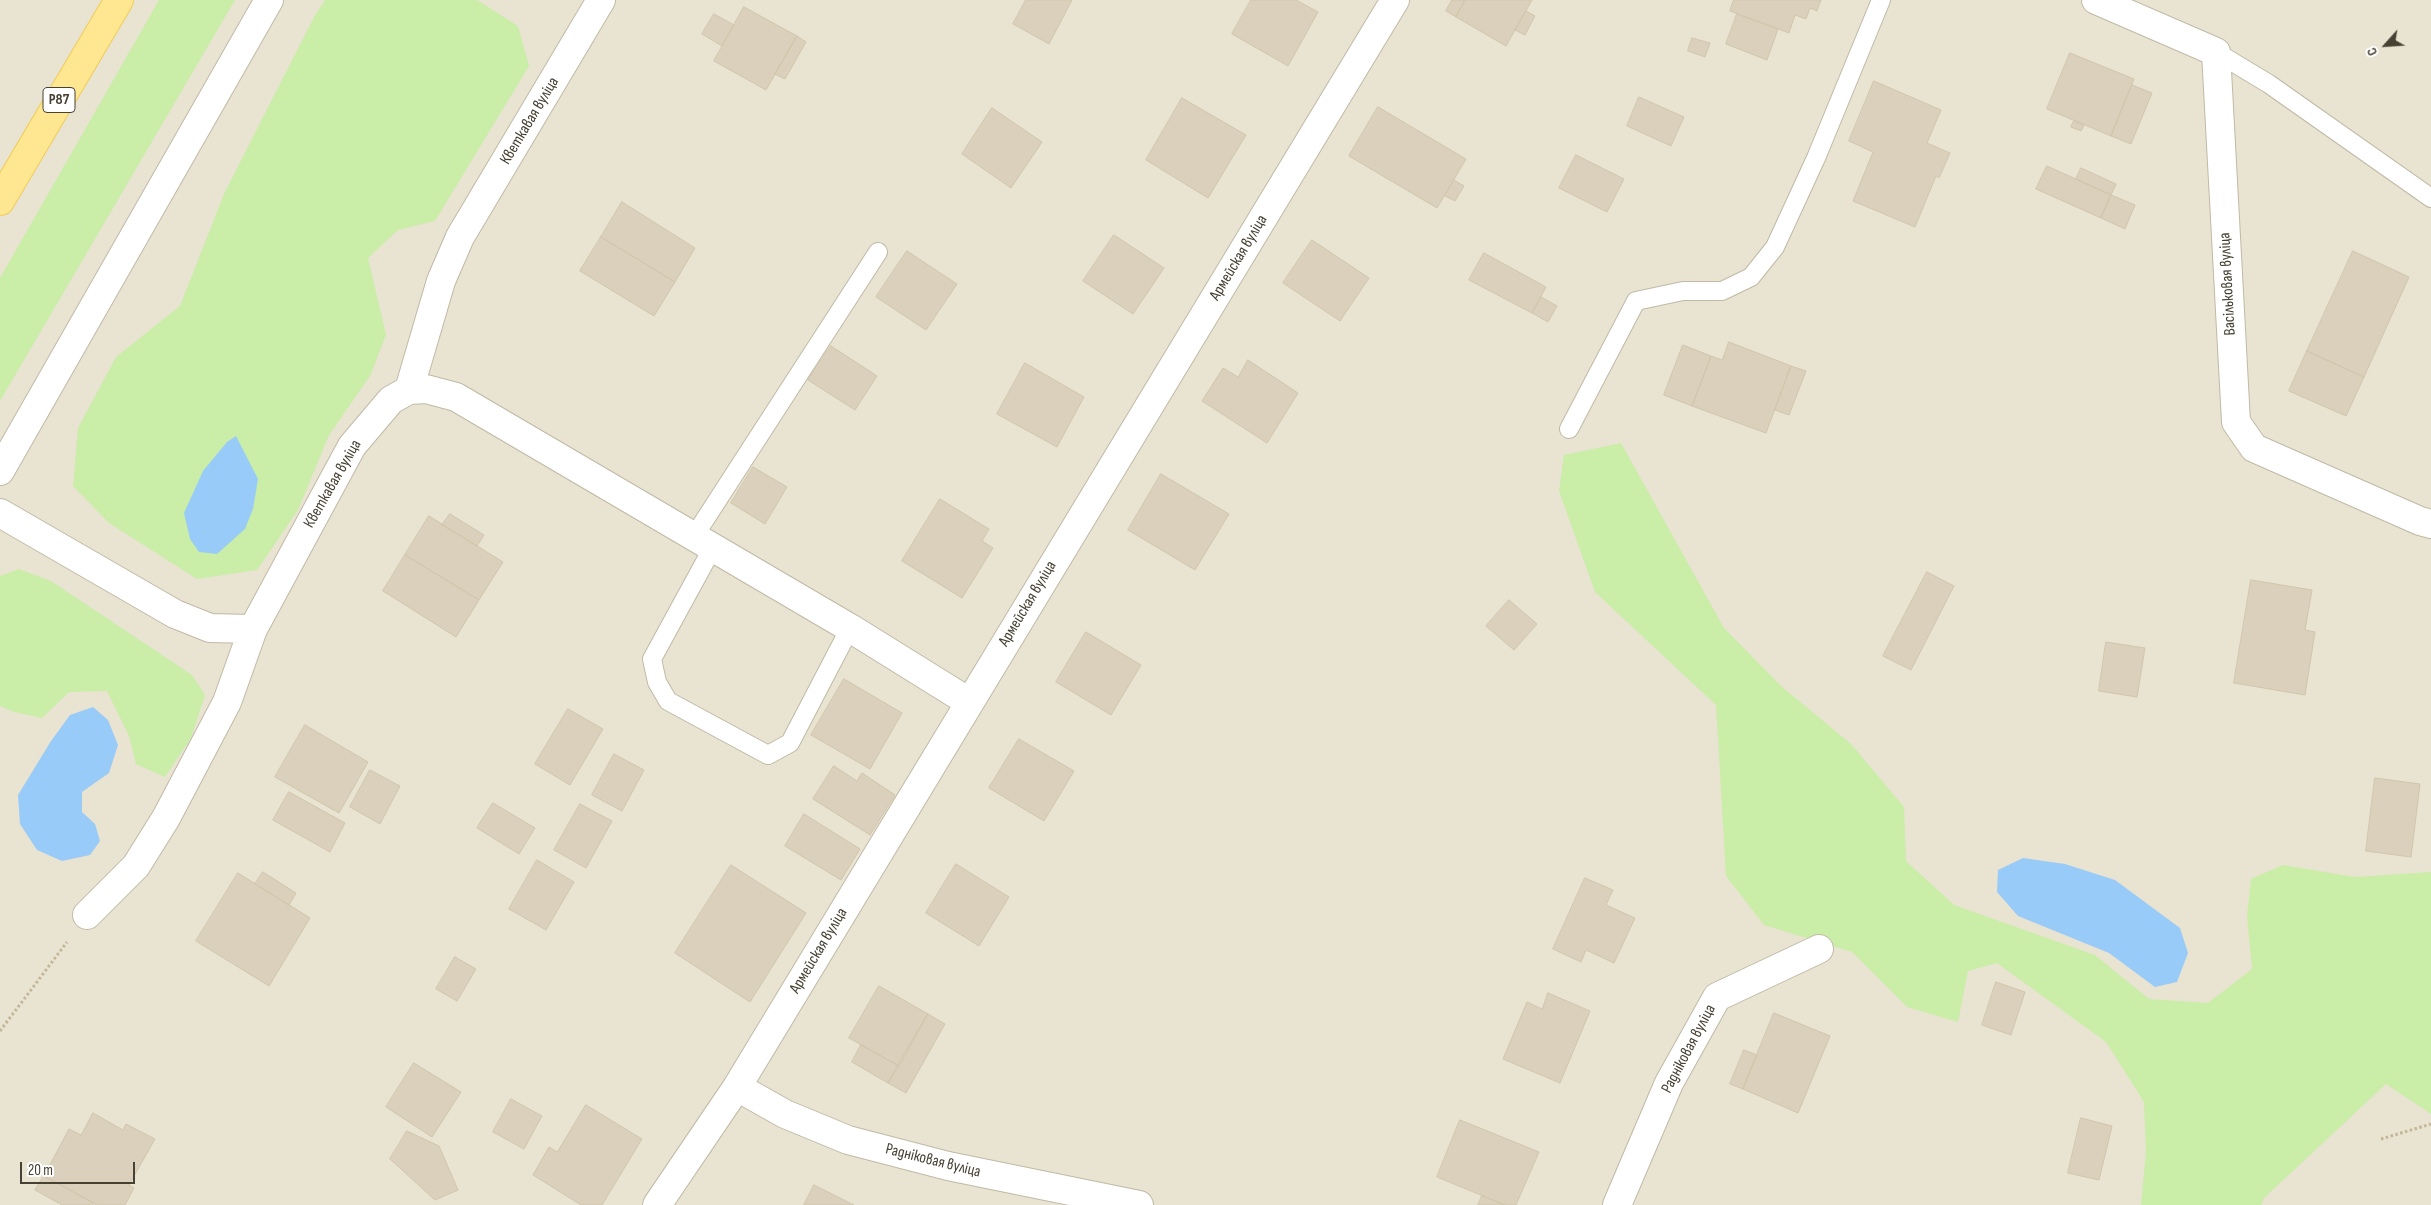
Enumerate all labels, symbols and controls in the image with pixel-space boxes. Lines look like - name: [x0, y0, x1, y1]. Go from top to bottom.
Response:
- north arrow: [2361, 20, 2411, 70]
- text: С: [2363, 45, 2381, 59]
- street label: Кветкавая вуліца: [496, 74, 564, 168]
- road number: Р87: [43, 88, 75, 112]
- street label: Армейская вуліца: [1206, 212, 1272, 304]
- street label: Васільковая вуліца: [2216, 232, 2240, 336]
- street label: Кветкавая вуліца: [300, 437, 366, 531]
- street label: Армейская вуліца: [995, 558, 1061, 650]
- street label: Армейская вуліца: [786, 905, 852, 997]
- street label: Радніковая вуліца: [1658, 1001, 1720, 1097]
- street label: Радніковая вуліца: [883, 1140, 983, 1182]
- scale bar: [22, 1152, 138, 1184]
- text: 20 m: [28, 1161, 53, 1180]

